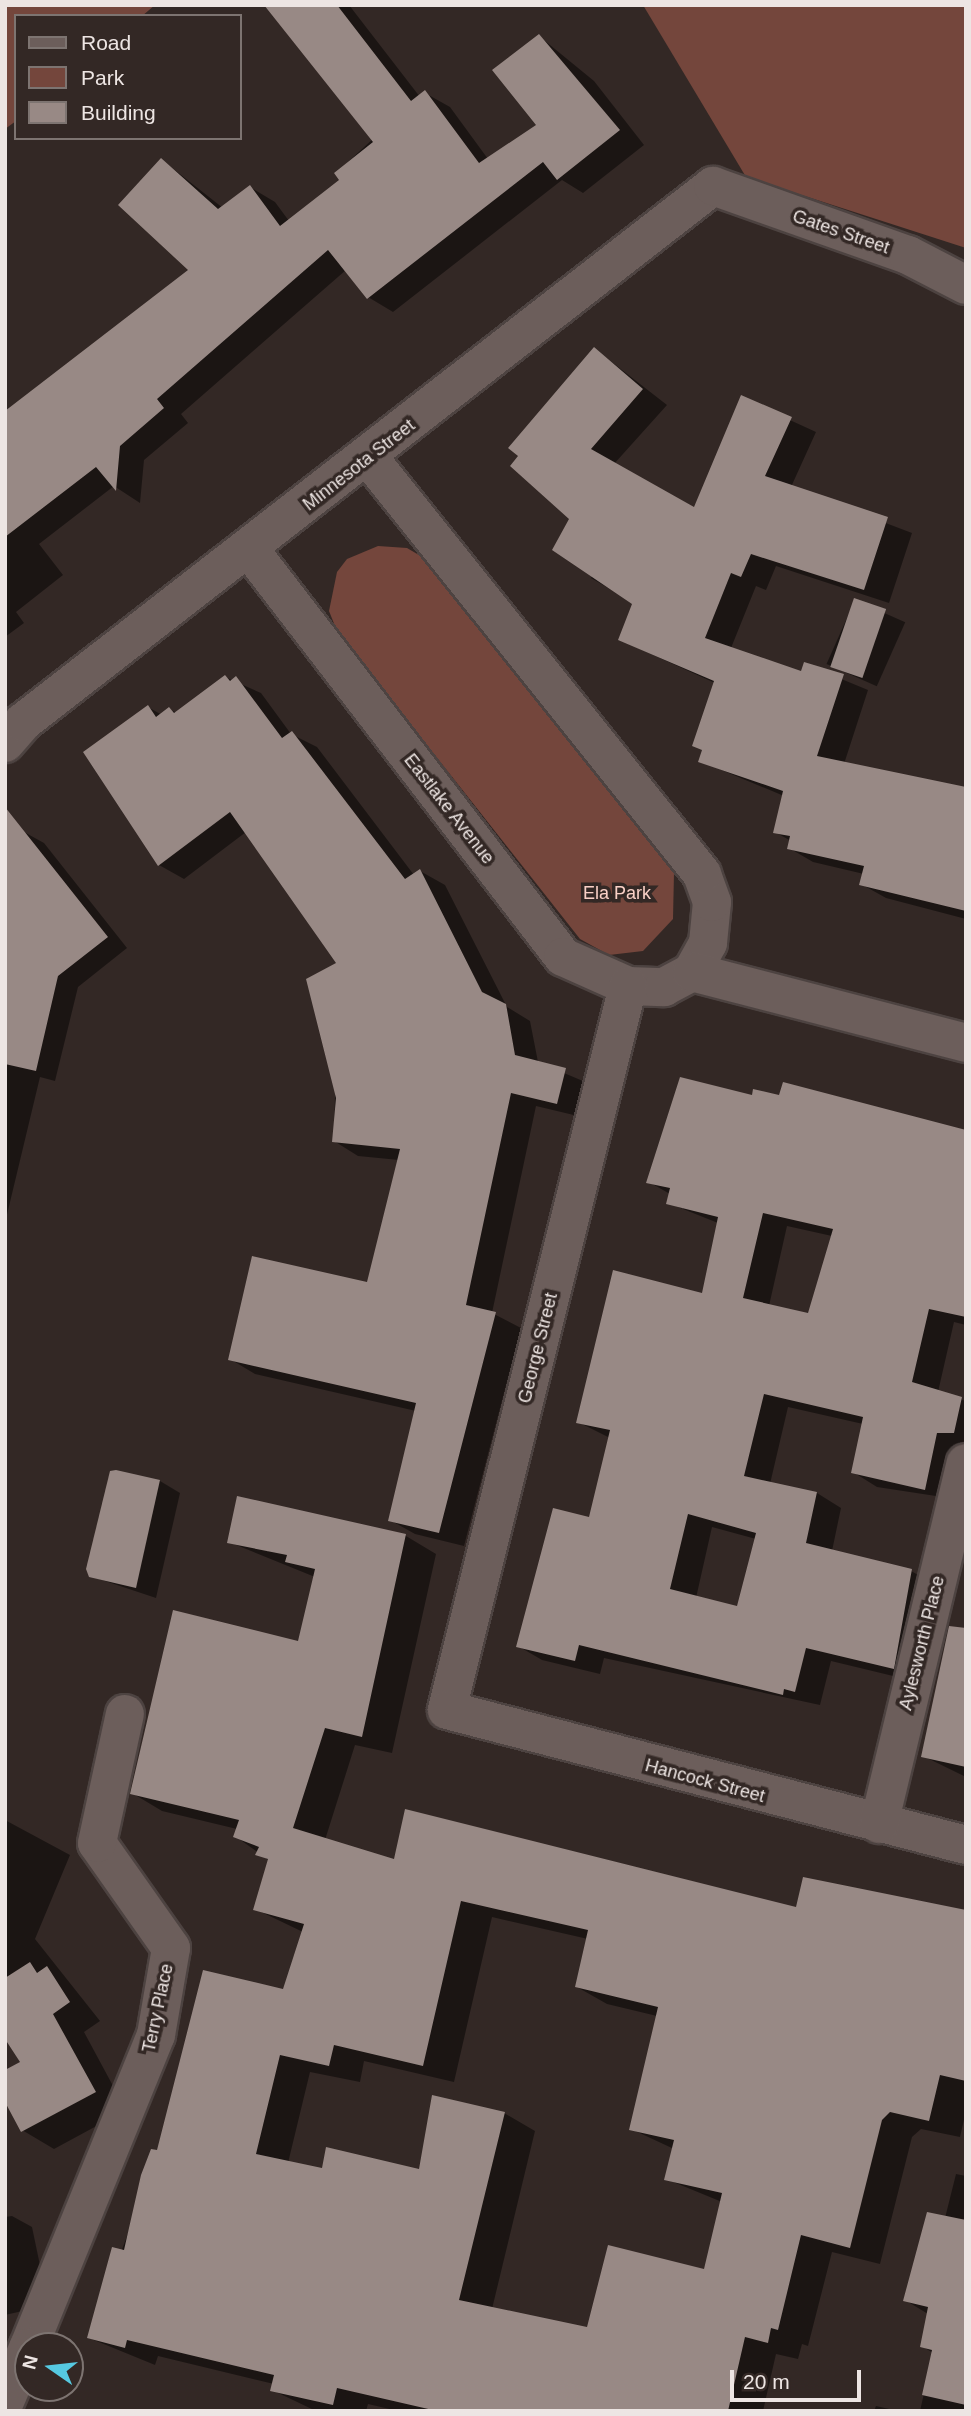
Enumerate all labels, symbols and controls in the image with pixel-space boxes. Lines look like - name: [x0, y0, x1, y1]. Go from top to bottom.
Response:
- legend: [14, 14, 242, 140]
- text: Road: [81, 31, 131, 54]
- text: Park: [81, 66, 124, 89]
- text: Building: [81, 101, 156, 124]
- street label: Gates Street: [790, 205, 892, 259]
- street label: Minnesota Street: [299, 415, 419, 515]
- street label: Eastlake Avenue: [399, 749, 499, 869]
- park label: Ela Park: [583, 882, 651, 904]
- street label: George Street: [514, 1291, 562, 1405]
- street label: Aylesworth Place: [895, 1574, 949, 1712]
- street label: Hancock Street: [643, 1755, 767, 1807]
- street label: Terry Place: [138, 1962, 178, 2054]
- north arrow: [14, 2332, 84, 2402]
- text: N: [18, 2353, 42, 2371]
- scale bar: [733, 2356, 864, 2400]
- text: 20 m: [743, 2370, 790, 2393]

